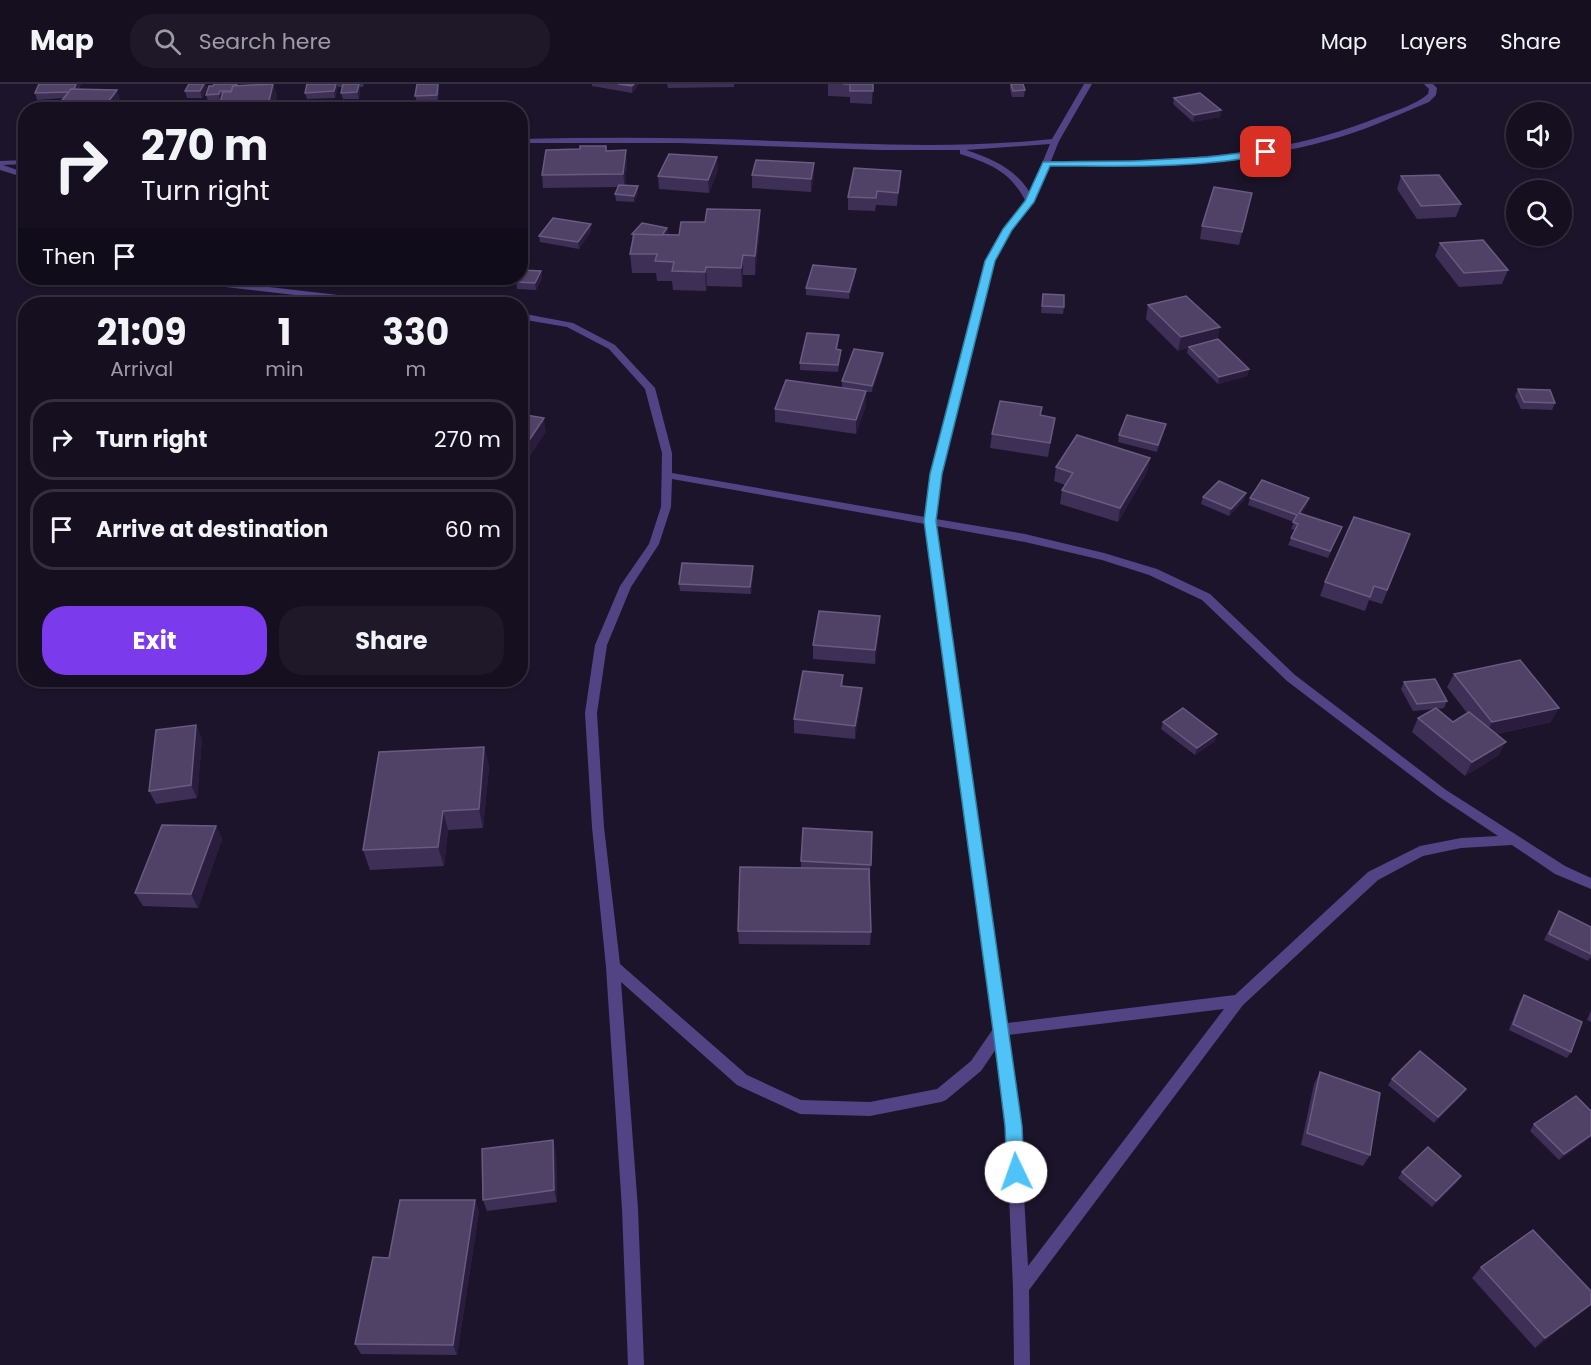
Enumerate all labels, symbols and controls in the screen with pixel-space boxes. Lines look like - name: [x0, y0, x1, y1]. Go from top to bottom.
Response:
- search box: [130, 14, 550, 68]
- text: Map: [30, 21, 94, 60]
- icon: search: [151, 25, 184, 58]
- text: Search here: [199, 26, 331, 57]
- text: Map: [1321, 27, 1367, 56]
- text: Layers: [1400, 27, 1467, 56]
- text: Share: [1500, 27, 1561, 56]
- map controls: [1506, 102, 1572, 246]
- button: sound: [1506, 102, 1572, 168]
- text: 270 m: [141, 116, 268, 175]
- icon: right: [42, 126, 120, 204]
- pin: [1240, 126, 1291, 177]
- icon: arrive: [1249, 135, 1282, 168]
- text: Turn right: [141, 172, 270, 209]
- button: search: [1506, 180, 1572, 246]
- icon: arrive: [108, 240, 141, 273]
- text: Then: [42, 241, 96, 272]
- text: 21:09: [97, 307, 187, 358]
- text: 1: [278, 307, 291, 358]
- text: 330: [382, 307, 449, 358]
- text: Arrival: [110, 355, 173, 383]
- text: min: [265, 355, 304, 383]
- text: m: [406, 355, 426, 383]
- icon: right: [45, 423, 78, 456]
- text: Turn right: [96, 424, 207, 455]
- text: 270 m: [434, 424, 501, 455]
- icon: arrive: [45, 513, 78, 546]
- text: Arrive at destination: [96, 514, 328, 545]
- text: 60 m: [445, 514, 501, 545]
- button: Exit: [42, 606, 267, 675]
- button: Share: [279, 606, 504, 675]
- position arrow: [984, 1140, 1048, 1204]

